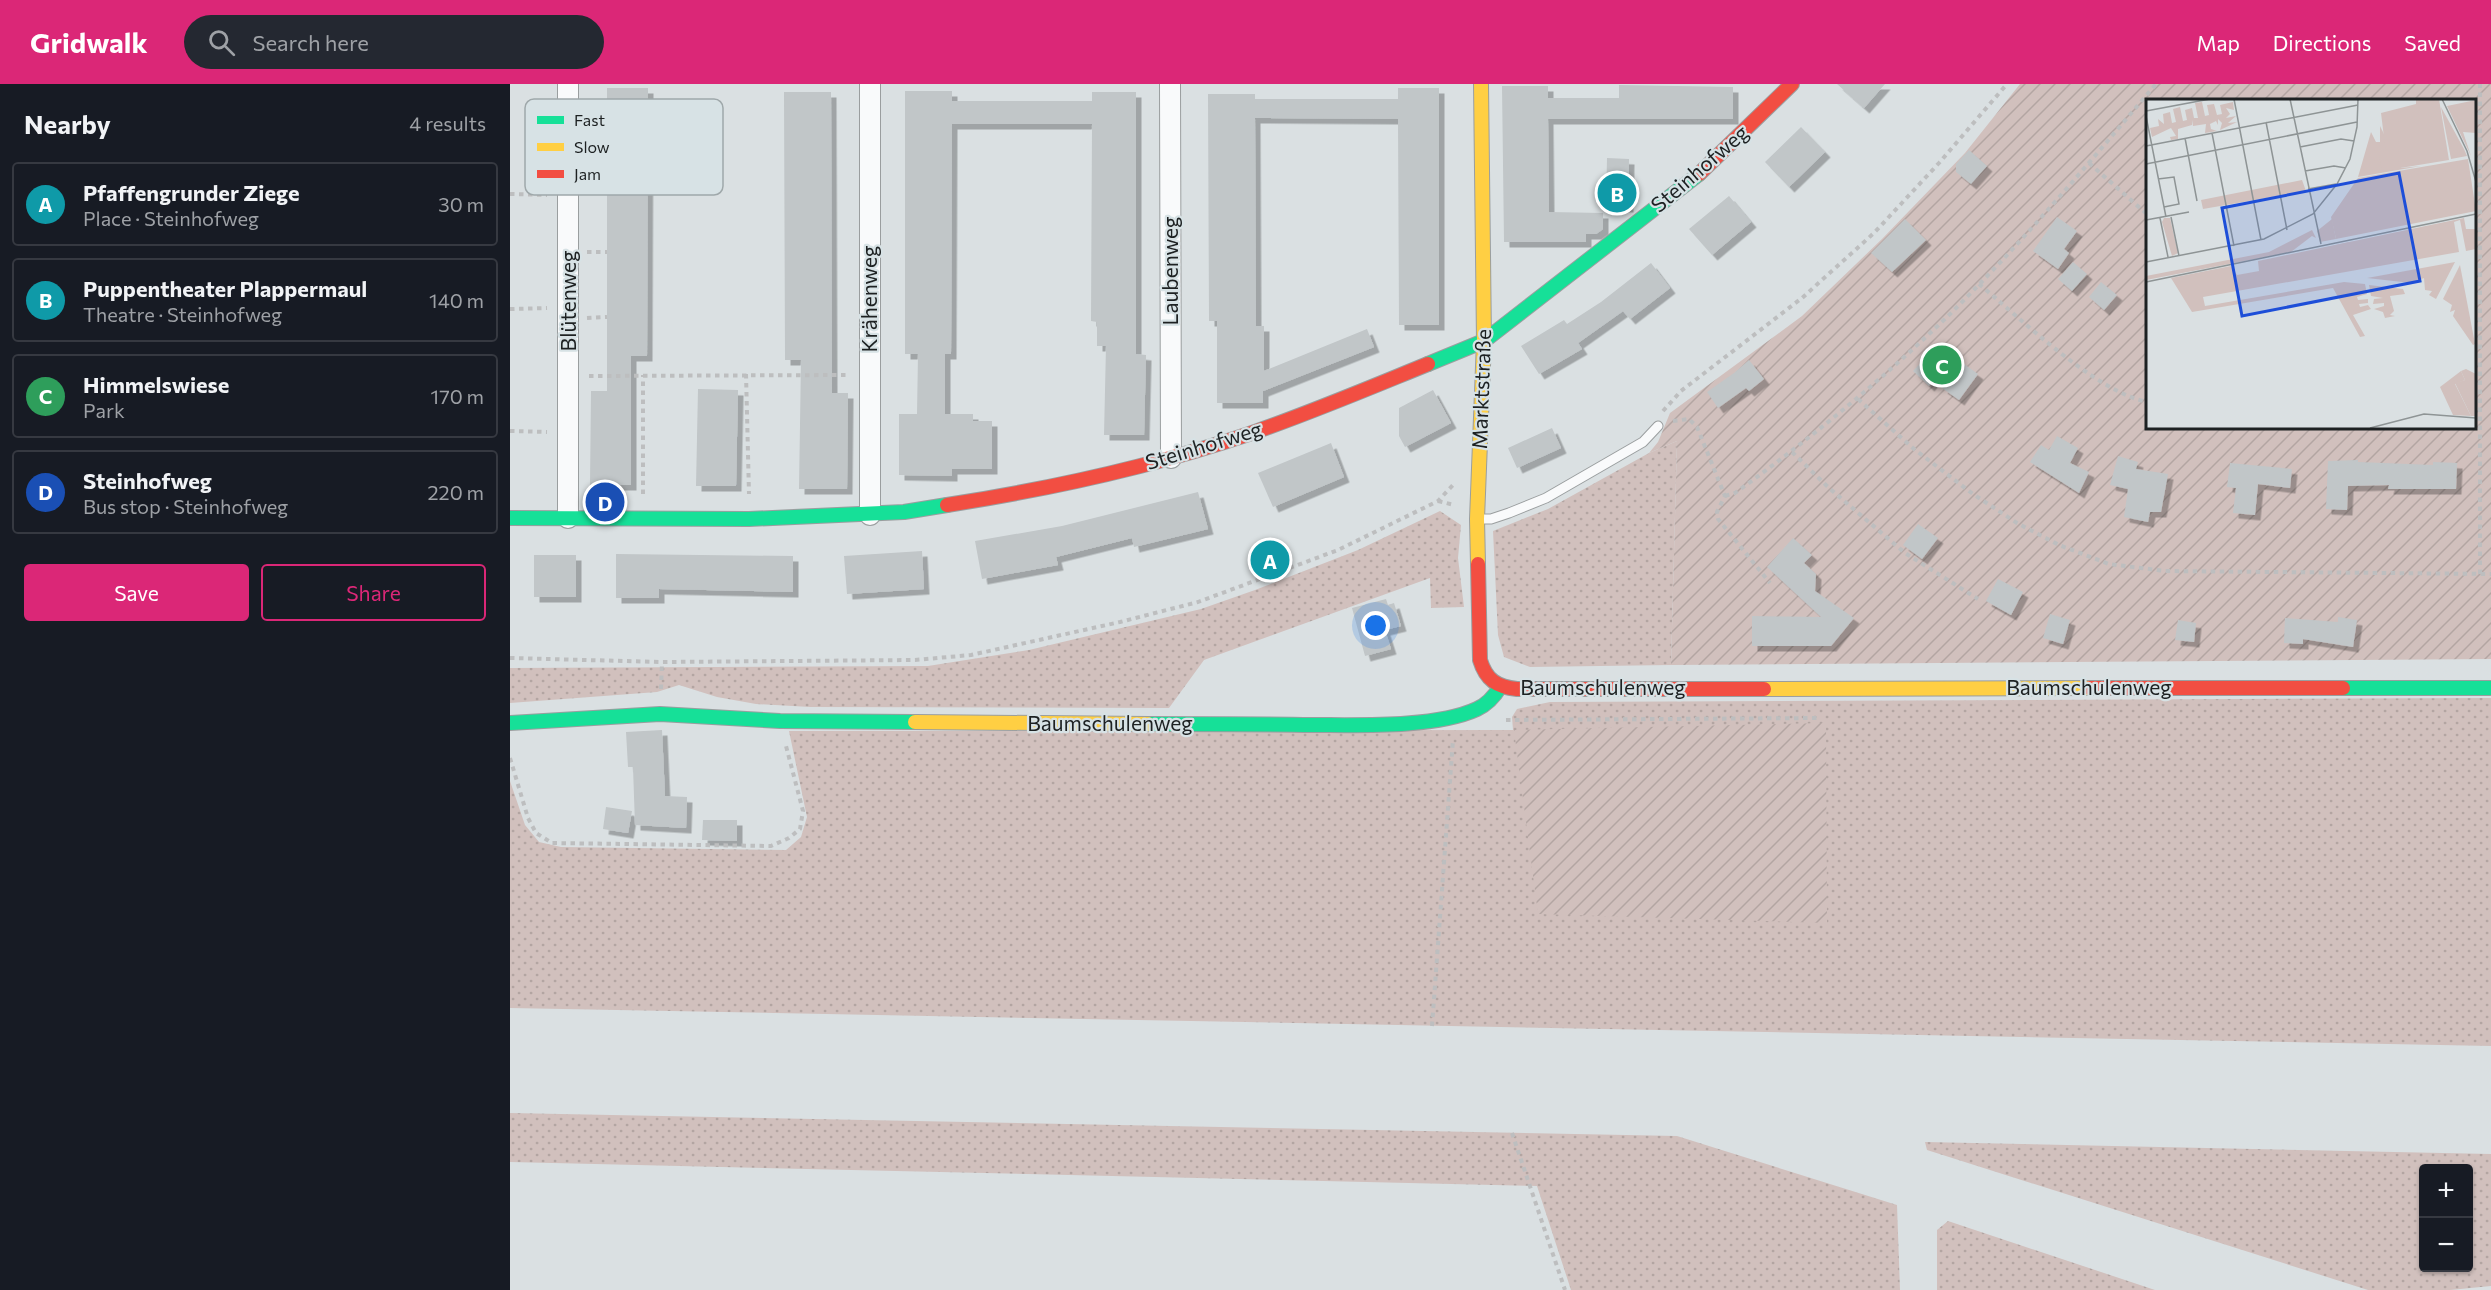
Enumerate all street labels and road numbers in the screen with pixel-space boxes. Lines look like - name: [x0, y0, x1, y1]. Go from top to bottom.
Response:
- street label: Steinhofweg: [1645, 119, 1753, 217]
- street label: Laubenweg: [1157, 217, 1182, 325]
- street label: Krähenweg: [856, 246, 881, 352]
- street label: Blütenweg: [555, 251, 580, 351]
- street label: Marktstraße: [1466, 328, 1495, 450]
- street label: Steinhofweg: [1142, 415, 1265, 474]
- street label: Baumschulenweg: [1520, 674, 1686, 699]
- street label: Baumschulenweg: [2006, 674, 2172, 699]
- street label: Baumschulenweg: [1027, 710, 1193, 735]

